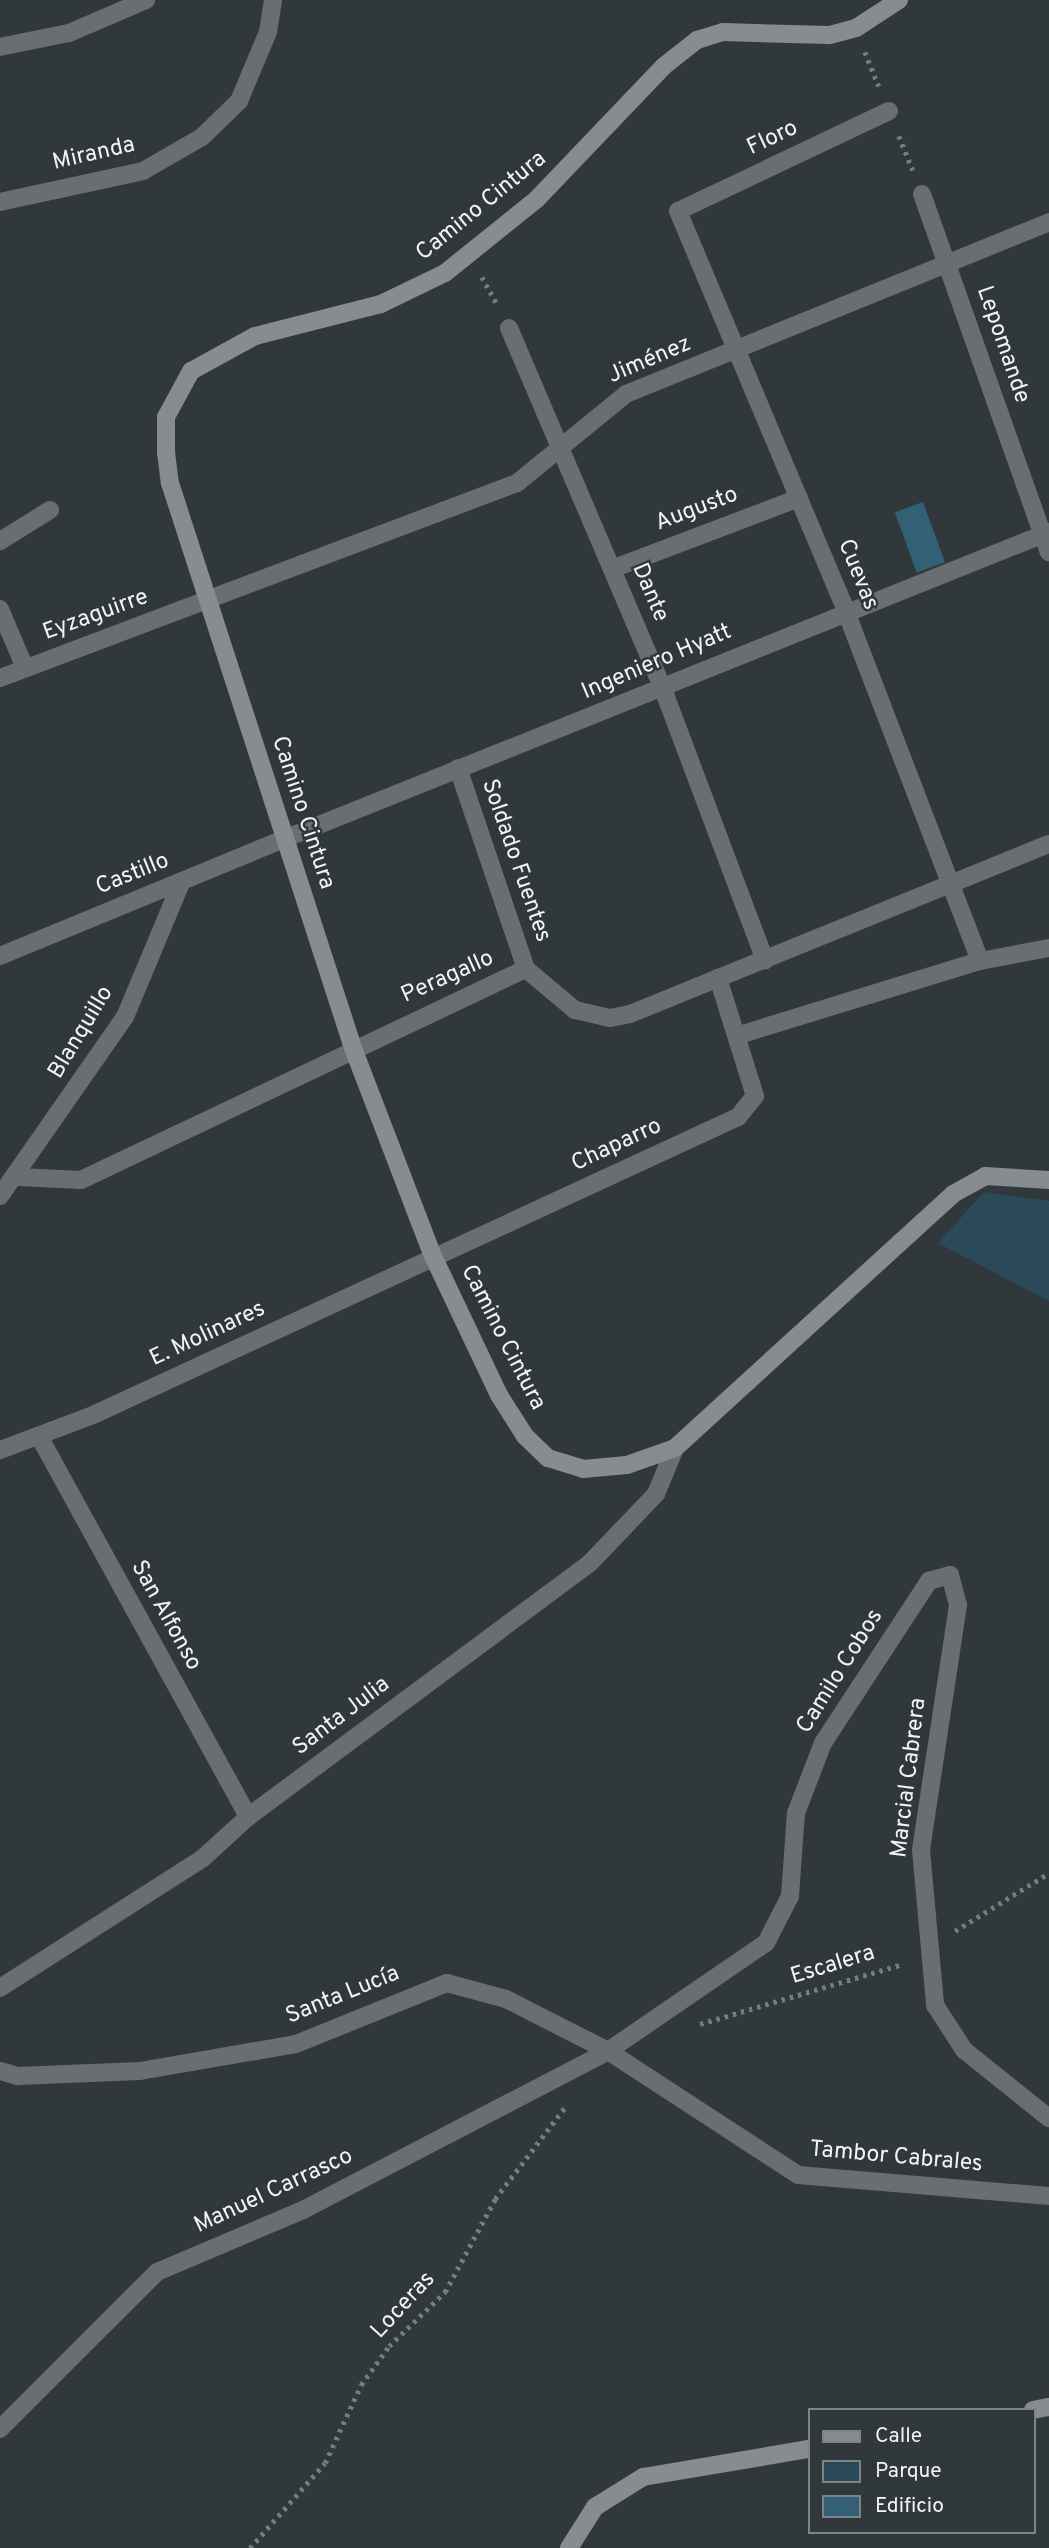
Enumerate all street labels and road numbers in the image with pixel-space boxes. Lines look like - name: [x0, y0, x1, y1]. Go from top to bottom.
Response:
- street label: Floro: [743, 115, 803, 163]
- street label: Miranda: [50, 132, 138, 178]
- street label: Camino Cintura: [411, 146, 553, 268]
- street label: Lepomande: [969, 283, 1035, 407]
- street label: Jiménez: [604, 331, 696, 391]
- street label: Augusto: [652, 482, 742, 538]
- street label: Cuevas: [830, 536, 884, 614]
- street label: Dante: [624, 559, 674, 627]
- street label: Eyzaguirre: [40, 584, 152, 648]
- street label: Ingeniero Hyatt: [578, 619, 736, 707]
- street label: Camino Cintura: [264, 733, 340, 893]
- street label: Soldado Fuentes: [474, 776, 556, 946]
- street label: Castillo: [92, 848, 174, 902]
- street label: Peragallo: [398, 945, 498, 1011]
- street label: Blanquillo: [44, 982, 120, 1084]
- street label: Chaparro: [568, 1113, 666, 1179]
- street label: Camino Cintura: [454, 1261, 550, 1415]
- street label: E. Molinares: [146, 1296, 270, 1374]
- street label: San Alfonso: [123, 1556, 207, 1676]
- street label: Camilo Cobos: [792, 1605, 890, 1739]
- street label: Santa Julia: [288, 1672, 396, 1762]
- street label: Marcial Cabrera: [887, 1697, 933, 1859]
- street label: Escalera: [788, 1940, 878, 1992]
- street label: Santa Lucía: [282, 1961, 404, 2031]
- street label: Tambor Cabrales: [808, 2137, 984, 2179]
- street label: Manuel Carrasco: [190, 2143, 358, 2241]
- street label: Loceras: [366, 2267, 442, 2345]

